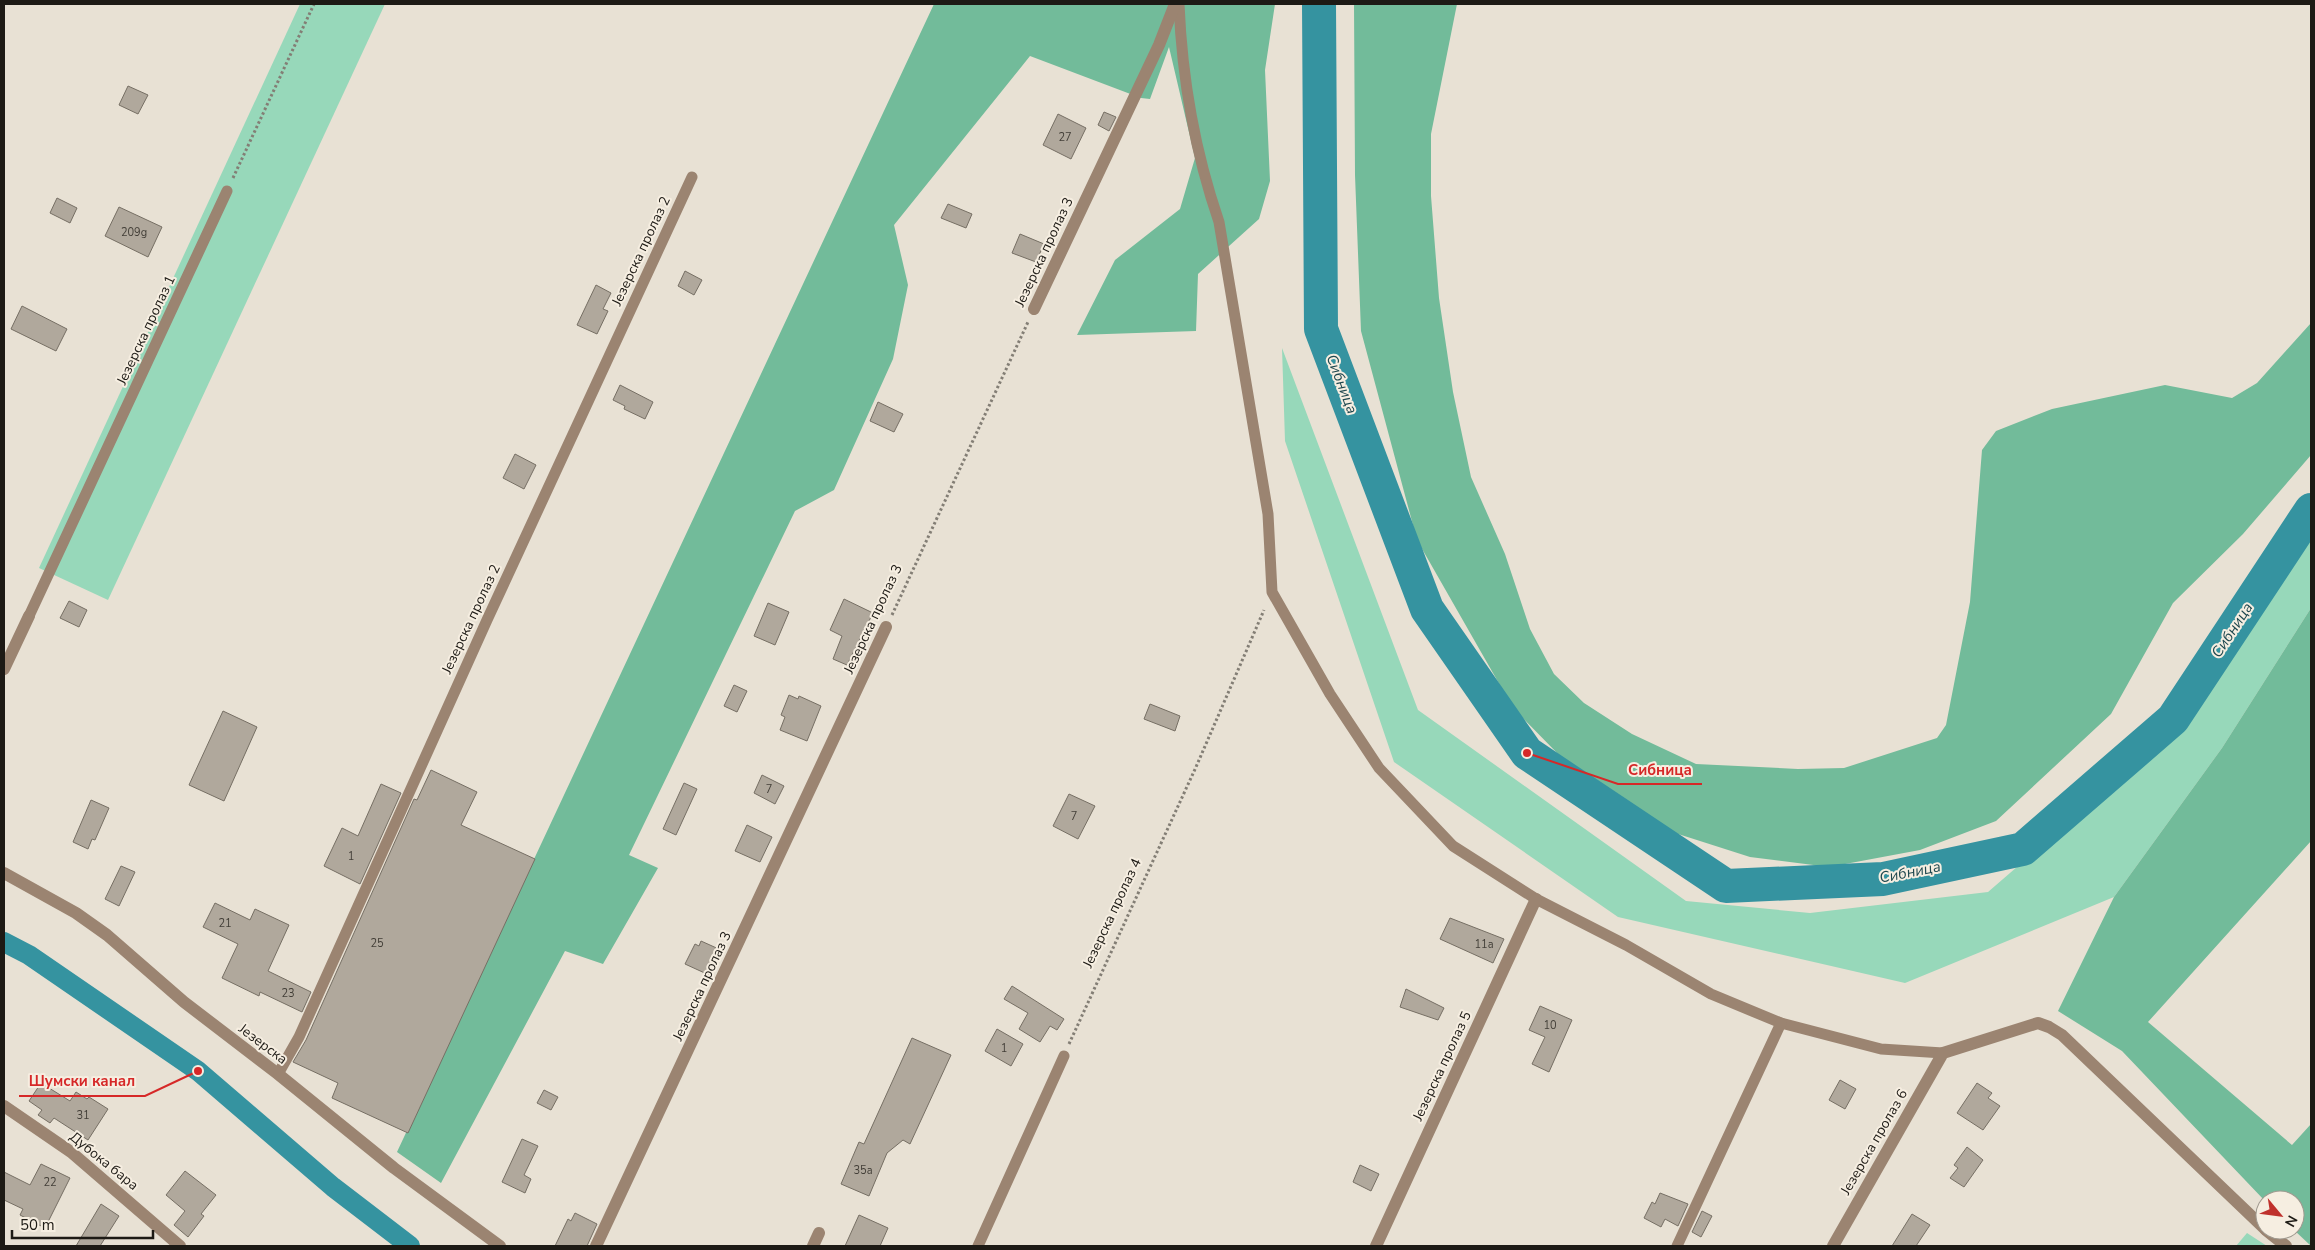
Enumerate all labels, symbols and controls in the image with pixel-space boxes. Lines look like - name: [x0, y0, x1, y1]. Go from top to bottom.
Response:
- house number: 27: [1058, 130, 1072, 145]
- street label: Језерска пролаз 2: [607, 193, 675, 310]
- street label: Језерска пролаз 3: [1010, 194, 1078, 311]
- house number: 209g: [121, 225, 147, 240]
- street label: Језерска пролаз 1: [112, 272, 180, 389]
- water label: Сибница: [1322, 351, 1362, 417]
- street label: Језерска пролаз 2: [437, 561, 505, 678]
- street label: Језерска пролаз 3: [839, 561, 907, 678]
- water label: Сибница: [2207, 599, 2257, 661]
- callout: Сибница: [1618, 754, 1702, 784]
- text: Сибница: [1628, 760, 1692, 780]
- house number: 7: [766, 782, 772, 797]
- house number: 7: [1071, 809, 1077, 824]
- house number: 1: [348, 849, 354, 864]
- street label: Језерска пролаз 4: [1078, 855, 1146, 972]
- water label: Сибница: [1878, 856, 1942, 888]
- house number: 21: [218, 916, 232, 931]
- street label: Језерска пролаз 3: [668, 928, 736, 1045]
- house number: 25: [370, 936, 384, 951]
- house number: 11a: [1474, 937, 1494, 952]
- house number: 23: [281, 986, 295, 1001]
- street label: Језерска пролаз 5: [1408, 1008, 1476, 1125]
- house number: 10: [1543, 1018, 1557, 1033]
- street label: Језерска: [234, 1019, 291, 1069]
- house number: 1: [1001, 1041, 1007, 1056]
- callout: Шумски канал: [19, 1066, 145, 1096]
- text: Шумски канал: [29, 1071, 135, 1091]
- street label: Језерска пролаз 6: [1836, 1086, 1912, 1199]
- house number: 31: [76, 1108, 90, 1123]
- street label: Дубока бара: [66, 1127, 142, 1195]
- house number: 35a: [853, 1163, 873, 1178]
- house number: 22: [43, 1175, 57, 1190]
- north arrow: [2255, 1190, 2305, 1240]
- scale bar: [12, 1208, 154, 1240]
- text: N: [2280, 1212, 2302, 1230]
- text: 50 m: [20, 1215, 55, 1235]

